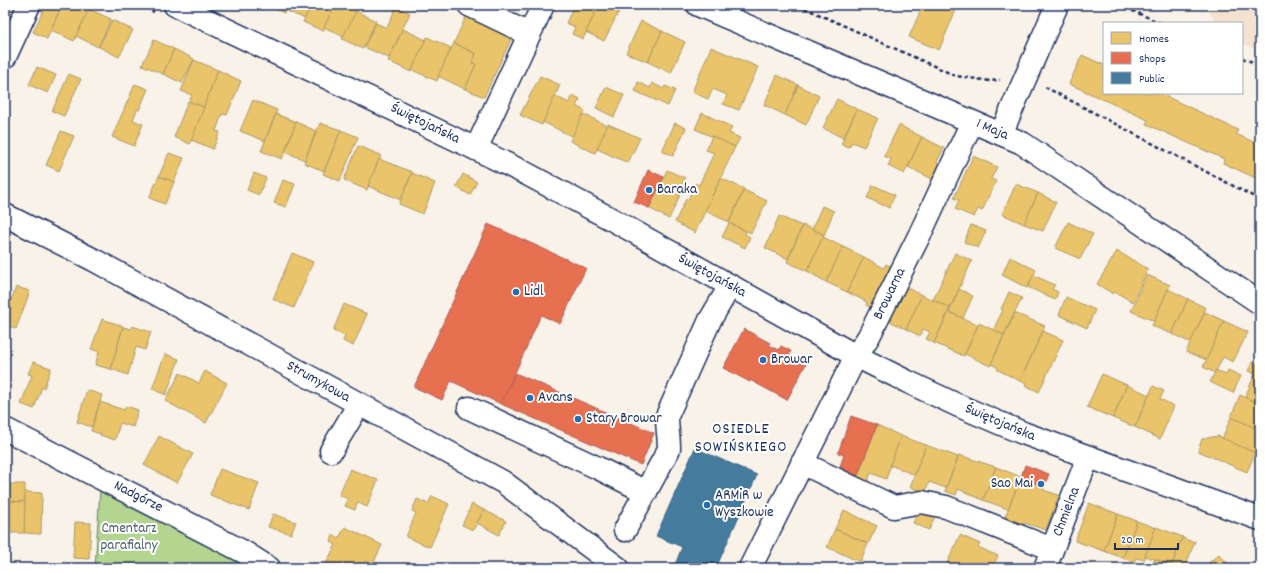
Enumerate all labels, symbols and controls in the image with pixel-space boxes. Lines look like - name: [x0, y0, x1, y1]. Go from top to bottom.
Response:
- legend: [1103, 22, 1243, 94]
- text: Homes: [1139, 31, 1169, 48]
- text: Shops: [1139, 51, 1166, 68]
- text: Public: [1139, 71, 1165, 88]
- street label: Świętojańska: [387, 98, 464, 151]
- street label: 1 Maja: [972, 113, 1013, 147]
- place label: Baraka: [657, 179, 698, 201]
- marker: Baraka: [644, 185, 654, 195]
- street label: Świętojańska: [674, 248, 751, 304]
- street label: Browarna: [868, 263, 912, 324]
- place label: Lidl: [524, 281, 544, 303]
- marker: Lidl: [511, 287, 521, 297]
- place label: Browar: [771, 349, 813, 371]
- street label: Strumykowa: [282, 355, 355, 409]
- marker: Browar: [758, 355, 768, 365]
- place label: Avans: [538, 387, 573, 409]
- marker: Avans: [525, 393, 535, 403]
- street label: Świętojańska: [961, 398, 1040, 448]
- place label: Stary Browar: [586, 408, 662, 430]
- marker: Stary Browar: [573, 414, 583, 424]
- district label: OSIEDLE SOWIŃSKIEGO: [695, 418, 787, 459]
- place label: Sao Mai: [991, 473, 1033, 495]
- street label: Nadgórze: [110, 475, 167, 519]
- marker: Sao Mai: [1036, 479, 1046, 489]
- street label: Chmielna: [1048, 483, 1087, 540]
- place label: ARMiR w Wyszkowie: [715, 485, 774, 524]
- marker: ARMiR w Wyszkowie: [702, 500, 712, 510]
- park label: Cmentarz parafialny: [100, 518, 158, 557]
- scale bar: [1115, 525, 1178, 551]
- text: 20 m: [1121, 532, 1144, 549]

